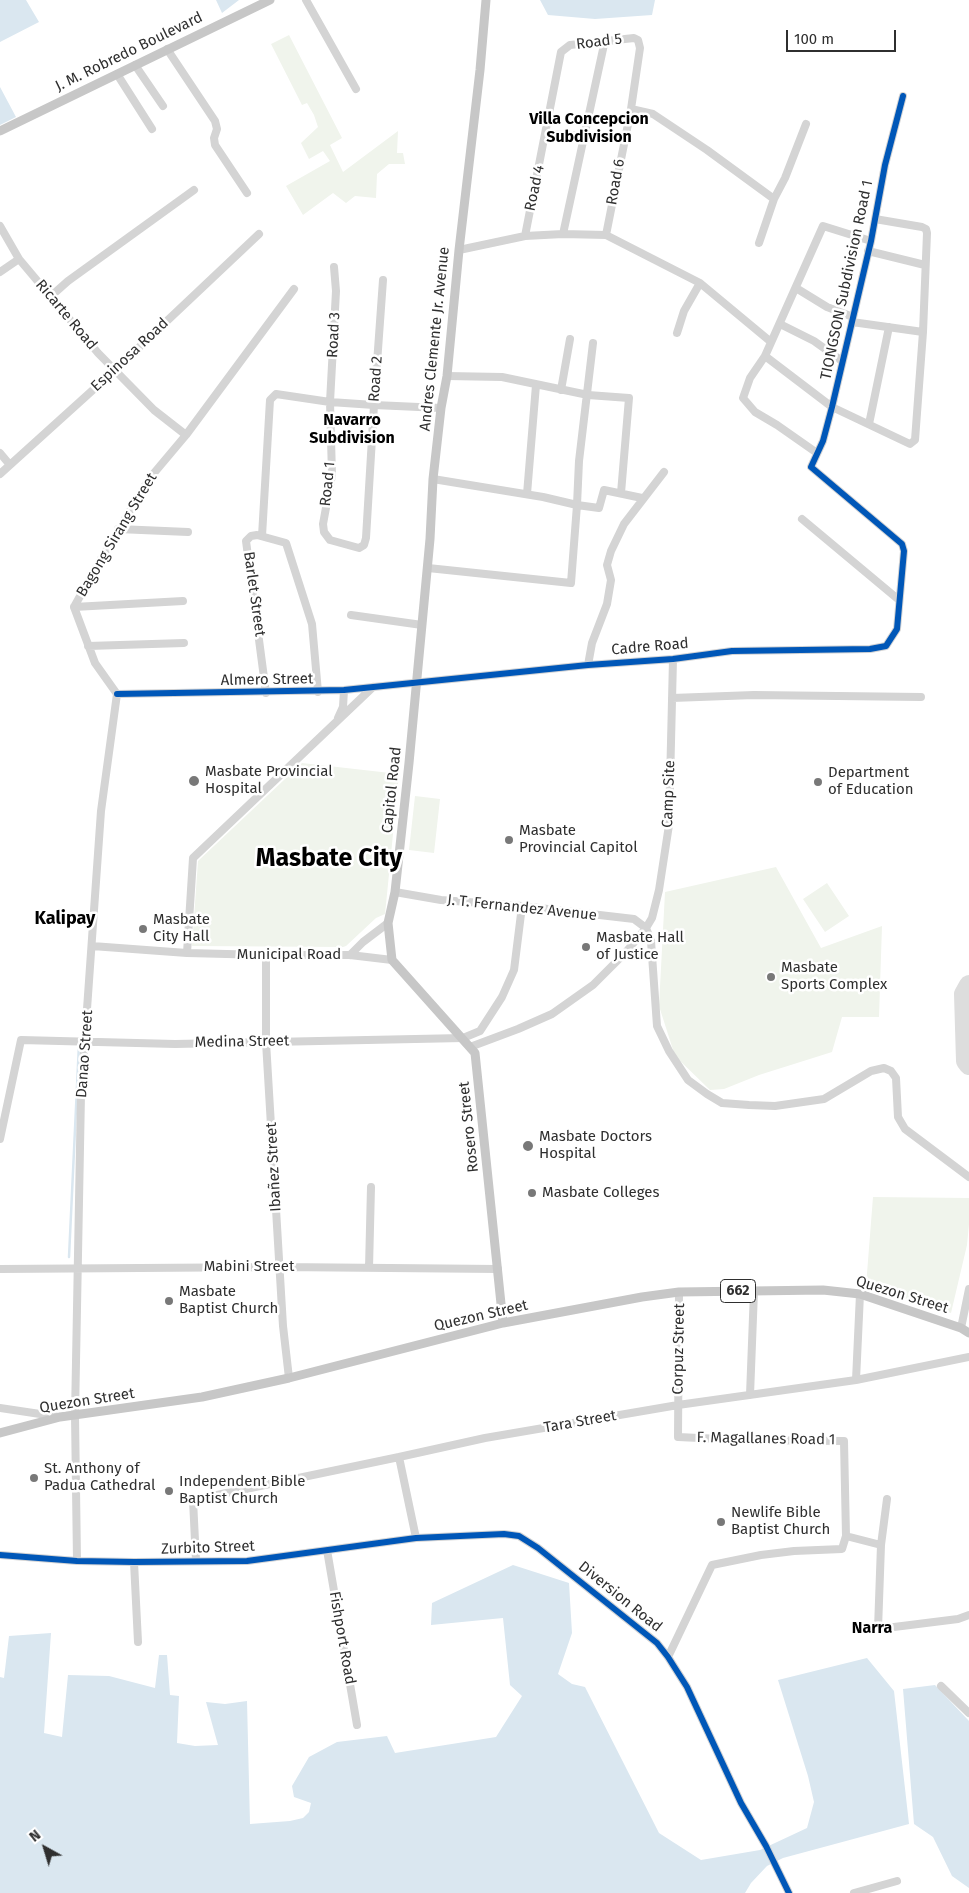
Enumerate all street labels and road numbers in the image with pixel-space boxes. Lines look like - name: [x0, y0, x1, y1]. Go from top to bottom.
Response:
- street label: J. M. Robredo Boulevard: [52, 8, 206, 96]
- street label: Road 5: [575, 30, 623, 54]
- street label: Road 6: [603, 158, 629, 206]
- street label: Road 4: [521, 163, 549, 213]
- street label: TIONGSON Subdivision Road 1: [817, 179, 877, 381]
- street label: Andres Clemente Jr. Avenue: [416, 246, 454, 432]
- street label: Ricarte Road: [31, 276, 101, 354]
- street label: Road 3: [324, 312, 344, 358]
- street label: Espinosa Road: [88, 315, 172, 395]
- street label: Road 2: [365, 355, 387, 403]
- street label: Road 1: [317, 461, 339, 507]
- street label: Bagong Sirang Street: [73, 470, 161, 600]
- street label: Barlet Street: [239, 550, 269, 638]
- street label: Cadre Road: [611, 635, 689, 659]
- street label: Almero Street: [220, 670, 314, 690]
- street label: Capitol Road: [379, 746, 405, 834]
- street label: Camp Site: [659, 760, 679, 828]
- street label: J. T. Fernandez Avenue: [446, 891, 598, 925]
- street label: Municipal Road: [237, 946, 341, 964]
- street label: Danao Street: [73, 1009, 97, 1099]
- street label: Medina Street: [195, 1032, 289, 1052]
- street label: Rosero Street: [455, 1081, 483, 1173]
- street label: Ibañez Street: [263, 1122, 285, 1212]
- street label: Mabini Street: [204, 1258, 294, 1276]
- street label: Quezon Street: [854, 1272, 950, 1318]
- road number: 662: [720, 1280, 756, 1302]
- street label: Quezon Street: [432, 1296, 530, 1336]
- street label: Corpuz Street: [669, 1303, 689, 1395]
- street label: Quezon Street: [38, 1385, 136, 1417]
- street label: Tara Street: [542, 1407, 618, 1437]
- street label: F. Magallanes Road 1: [696, 1429, 836, 1449]
- street label: Zurbito Street: [161, 1537, 255, 1559]
- street label: Diversion Road: [575, 1558, 665, 1636]
- street label: Fishport Road: [325, 1590, 359, 1686]

